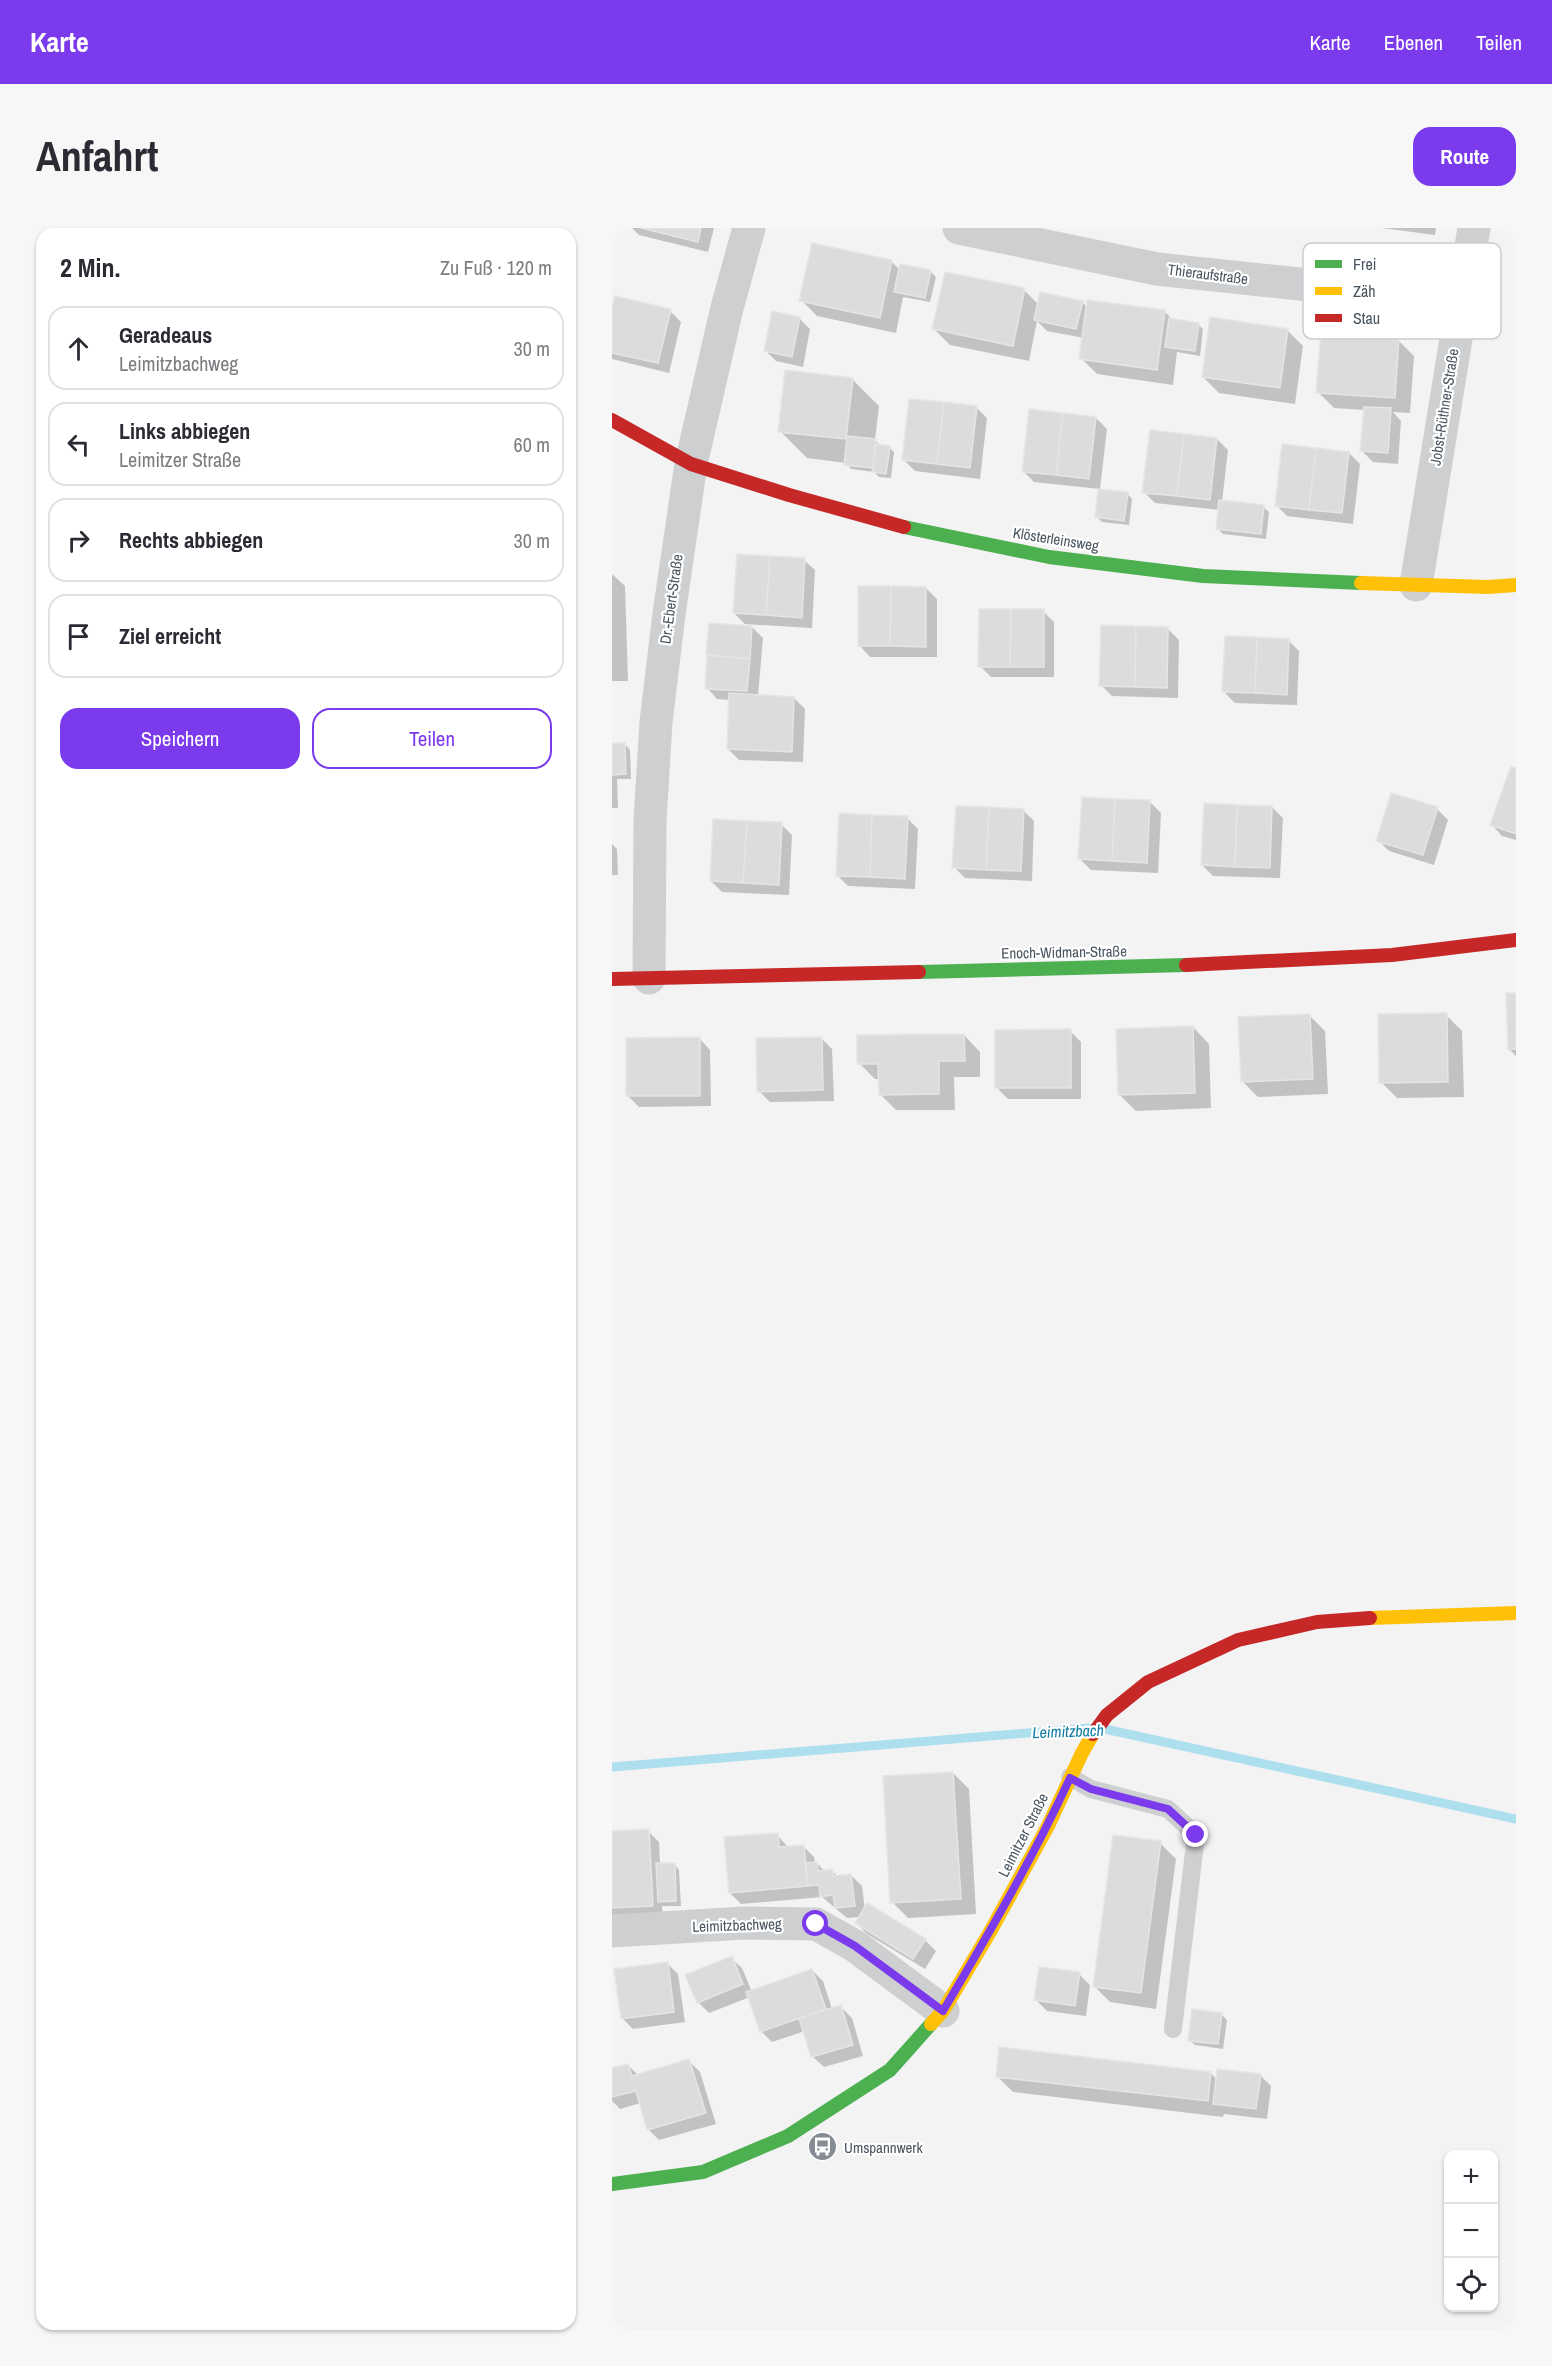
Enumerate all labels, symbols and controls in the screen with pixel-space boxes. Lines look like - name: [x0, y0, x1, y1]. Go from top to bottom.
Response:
- text: Karte: [30, 23, 89, 61]
- text: Karte: [1310, 28, 1351, 57]
- text: Ebenen: [1384, 28, 1443, 57]
- text: Teilen: [1476, 28, 1522, 57]
- button: Route: [1413, 127, 1516, 186]
- text: Anfahrt: [36, 128, 158, 184]
- legend: [1303, 243, 1501, 339]
- text: 2 Min.: [60, 250, 120, 285]
- text: Frei: [1353, 253, 1376, 275]
- text: Zu Fuß · 120 m: [440, 254, 552, 281]
- street label: Thieraufstraße: [1167, 259, 1249, 289]
- text: Zäh: [1353, 280, 1376, 302]
- text: Stau: [1353, 307, 1380, 329]
- text: Geradeaus: [119, 320, 212, 350]
- icon: ahead: [62, 332, 95, 365]
- text: 30 m: [514, 335, 550, 362]
- street label: Jobst-Rüthner-Straße: [1424, 347, 1464, 467]
- text: Leimitzbachweg: [119, 350, 238, 377]
- text: Links abbiegen: [119, 416, 250, 446]
- icon: left: [62, 428, 95, 461]
- text: 60 m: [514, 431, 550, 458]
- text: Leimitzer Straße: [119, 446, 241, 473]
- street label: Klösterleinsweg: [1011, 522, 1101, 556]
- icon: right: [62, 524, 95, 557]
- text: Rechts abbiegen: [119, 525, 263, 555]
- text: 30 m: [514, 527, 550, 554]
- street label: Dr.-Ebert-Straße: [654, 553, 688, 645]
- icon: arrive: [62, 620, 95, 653]
- text: Ziel erreicht: [119, 621, 221, 651]
- button: Speichern: [60, 708, 300, 769]
- button: Teilen: [312, 708, 552, 769]
- street label: Enoch-Widman-Straße: [1001, 940, 1127, 964]
- water label: Leimitzbach: [1032, 1719, 1104, 1743]
- street label: Leimitzer Straße: [993, 1789, 1053, 1881]
- route end: [1182, 1821, 1208, 1847]
- route start: [802, 1910, 828, 1936]
- street label: Leimitzbachweg: [692, 1913, 782, 1937]
- bus stop icon: Umspannwerk: [807, 2131, 839, 2163]
- place label: Umspannwerk: [844, 2137, 923, 2158]
- map controls: [1444, 2150, 1498, 2312]
- button: +: [1444, 2150, 1498, 2204]
- button: −: [1444, 2204, 1498, 2258]
- button: locate: [1444, 2258, 1498, 2312]

